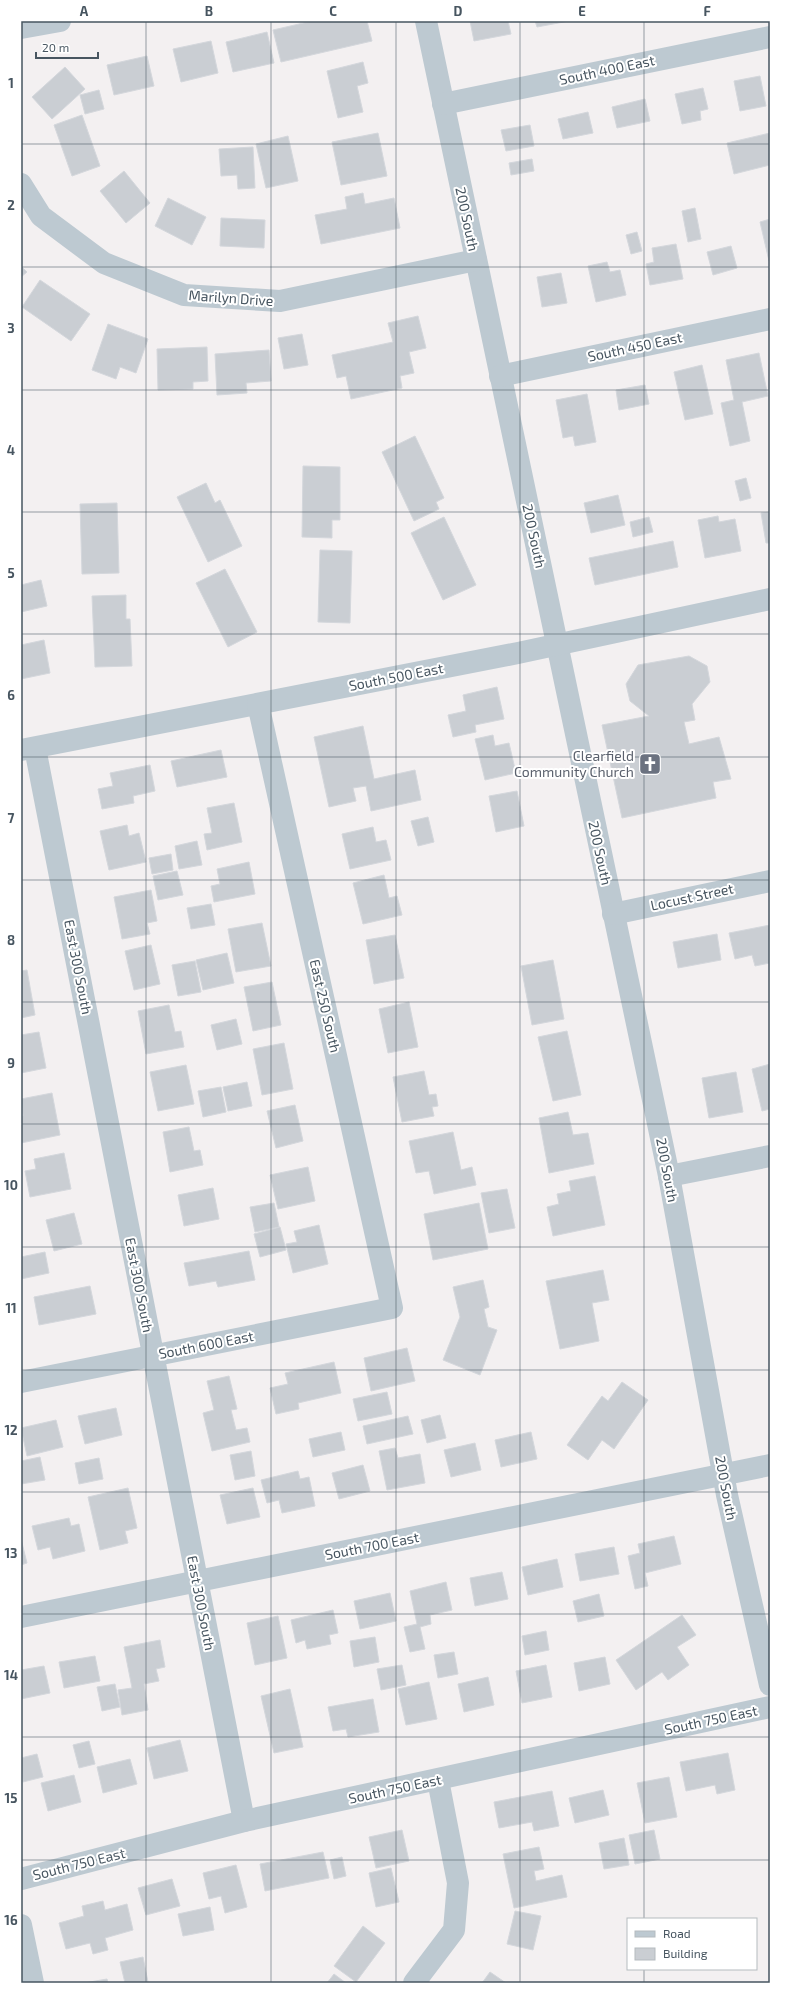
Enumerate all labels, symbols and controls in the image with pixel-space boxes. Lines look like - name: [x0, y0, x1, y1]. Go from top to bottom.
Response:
- text: A: [80, 3, 89, 19]
- text: B: [205, 3, 213, 19]
- text: C: [329, 3, 337, 19]
- text: D: [454, 3, 463, 19]
- text: E: [578, 3, 586, 19]
- text: F: [703, 3, 711, 19]
- scale bar: [36, 34, 98, 60]
- text: 20 m: [42, 40, 69, 54]
- street label: South 400 East: [558, 51, 656, 88]
- text: 1: [8, 75, 14, 91]
- street label: 200 South: [452, 185, 483, 253]
- text: 2: [7, 197, 15, 213]
- street label: Marilyn Drive: [188, 286, 274, 309]
- text: 3: [7, 320, 15, 336]
- street label: South 450 East: [586, 328, 684, 365]
- text: 4: [7, 442, 15, 458]
- street label: 200 South: [519, 502, 550, 570]
- text: 5: [7, 565, 15, 581]
- street label: South 500 East: [347, 659, 445, 694]
- text: 6: [7, 687, 15, 703]
- place label: Clearfield Community Church: [514, 747, 634, 780]
- church icon: Clearfield Community Church: [637, 751, 663, 777]
- text: 7: [8, 810, 15, 826]
- street label: 200 South: [585, 819, 616, 887]
- street label: Locust Street: [649, 879, 735, 914]
- street label: East 300 South: [61, 918, 96, 1016]
- text: 8: [7, 932, 15, 948]
- street label: East 250 South: [306, 958, 344, 1054]
- text: 9: [7, 1055, 15, 1071]
- street label: 200 South: [653, 1136, 682, 1203]
- text: 10: [4, 1177, 18, 1193]
- street label: East 300 South: [122, 1236, 157, 1334]
- text: 11: [5, 1300, 17, 1316]
- street label: South 600 East: [157, 1327, 255, 1362]
- text: 12: [4, 1422, 18, 1438]
- street label: 200 South: [712, 1454, 741, 1521]
- street label: South 700 East: [323, 1528, 420, 1563]
- text: 13: [5, 1545, 18, 1561]
- street label: East 300 South: [184, 1554, 219, 1652]
- text: 14: [4, 1667, 18, 1683]
- street label: South 750 East: [663, 1701, 759, 1738]
- street label: South 750 East: [347, 1770, 443, 1807]
- text: 15: [5, 1790, 17, 1806]
- street label: South 750 East: [31, 1844, 127, 1883]
- text: 16: [4, 1912, 18, 1928]
- legend: [627, 1918, 757, 1970]
- text: Road: [663, 1926, 691, 1940]
- text: Building: [663, 1946, 708, 1960]

